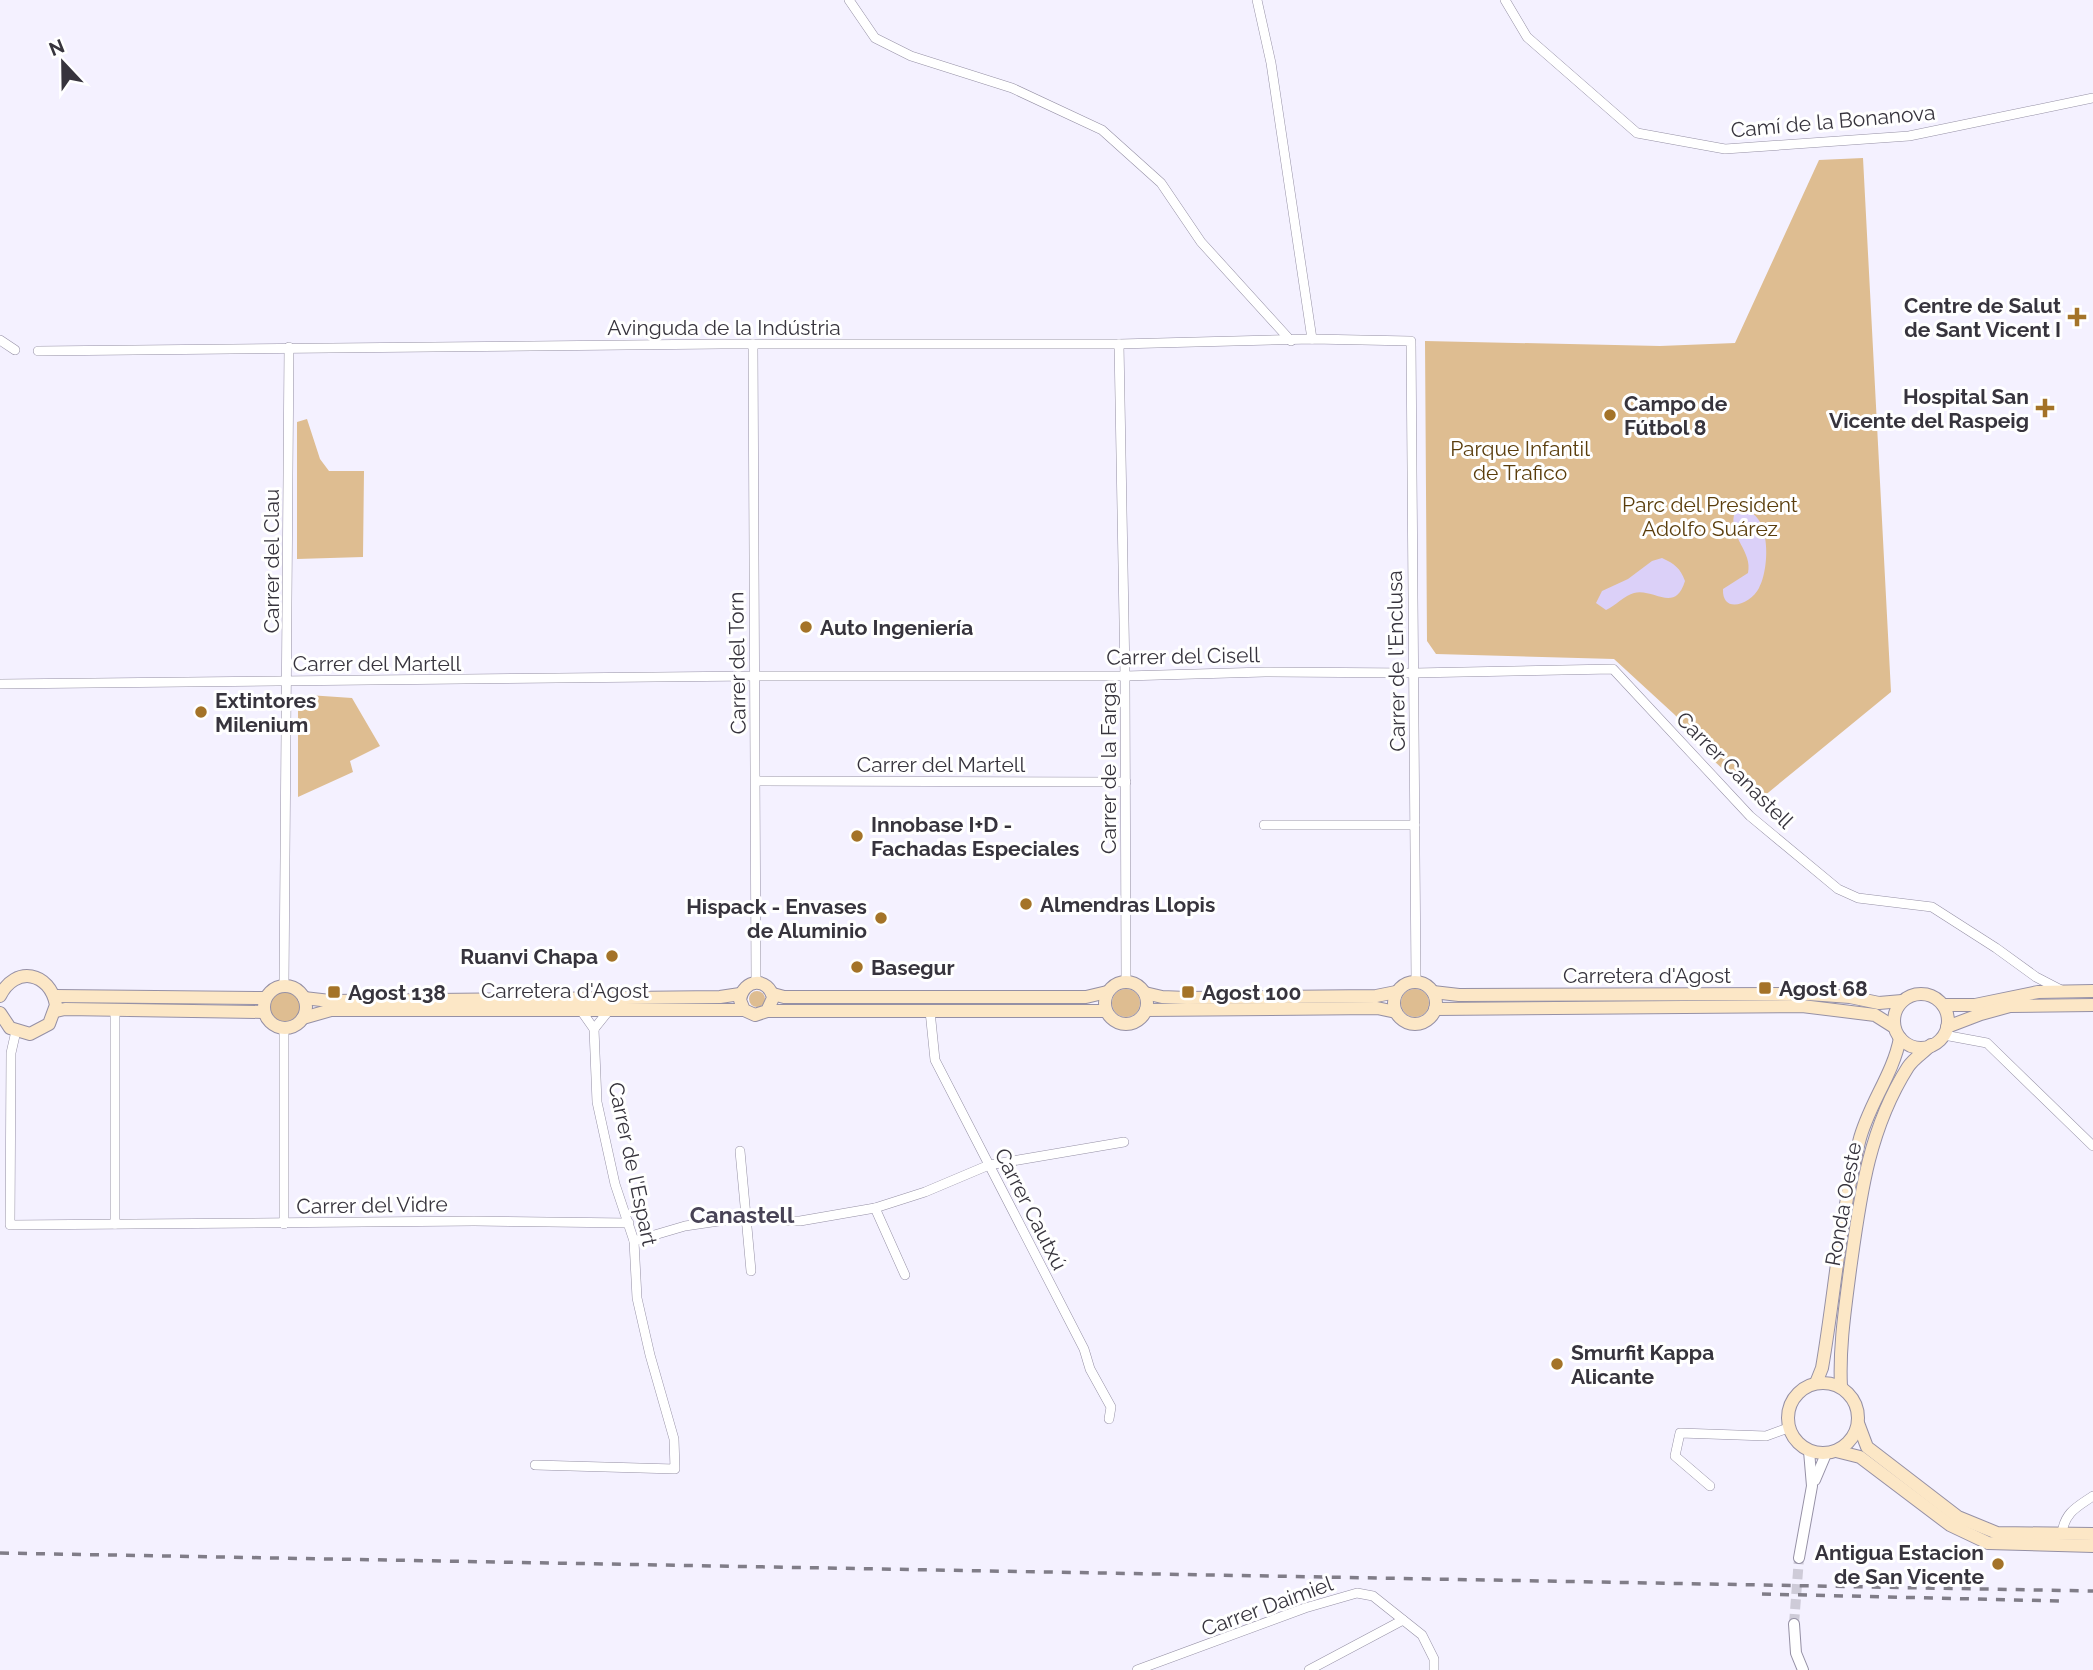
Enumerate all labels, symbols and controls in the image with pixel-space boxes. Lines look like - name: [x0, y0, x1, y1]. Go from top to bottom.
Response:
- north arrow: [28, 28, 98, 98]
- text: N: [46, 34, 67, 60]
- street label: Camí de la Bonanova: [1730, 100, 1936, 142]
- place label: Centre de Salut de Sant Vicent I: [1904, 293, 2061, 342]
- marker: Centre de Salut de Sant Vicent I: [2067, 307, 2087, 327]
- street label: Avinguda de la Indústria: [607, 315, 841, 340]
- place label: Hospital San Vicente del Raspeig: [1829, 384, 2029, 433]
- place label: Campo de Fútbol 8: [1624, 391, 1728, 440]
- marker: Hospital San Vicente del Raspeig: [2035, 398, 2055, 418]
- marker: Campo de Fútbol 8: [1602, 407, 1618, 423]
- park label: Parque Infantil de Trafico: [1450, 436, 1590, 485]
- street label: Carrer del Clau: [259, 489, 284, 633]
- park label: Parc del President Adolfo Suárez: [1622, 492, 1798, 541]
- street label: Carrer de l'Enclusa: [1382, 570, 1410, 752]
- street label: Carrer del Torn: [723, 591, 751, 735]
- place label: Auto Ingeniería: [820, 615, 973, 640]
- marker: Auto Ingeniería: [798, 619, 814, 635]
- street label: Carrer del Cisell: [1106, 642, 1260, 670]
- street label: Carrer del Martell: [293, 651, 461, 676]
- street label: Carrer de la Farga: [1096, 682, 1121, 854]
- place label: Extintores Milenium: [215, 688, 316, 737]
- marker: Extintores Milenium: [193, 704, 209, 720]
- street label: Carrer Canastell: [1671, 706, 1799, 834]
- street label: Carrer del Martell: [857, 752, 1025, 777]
- place label: Innobase I+D - Fachadas Especiales: [871, 812, 1080, 861]
- marker: Innobase I+D - Fachadas Especiales: [849, 828, 865, 844]
- place label: Almendras Llopis: [1040, 892, 1215, 917]
- place label: Hispack - Envases de Aluminio: [686, 894, 867, 943]
- marker: Almendras Llopis: [1018, 896, 1034, 912]
- marker: Hispack - Envases de Aluminio: [873, 910, 889, 926]
- place label: Ruanvi Chapa: [460, 944, 598, 969]
- marker: Ruanvi Chapa: [604, 948, 620, 964]
- place label: Basegur: [871, 955, 955, 980]
- marker: Basegur: [849, 959, 865, 975]
- street label: Carretera d'Agost: [1563, 963, 1731, 988]
- place label: Agost 68: [1779, 976, 1868, 1001]
- street label: Carretera d'Agost: [481, 978, 649, 1003]
- place label: Agost 138: [348, 980, 446, 1005]
- place label: Agost 100: [1202, 980, 1301, 1005]
- marker: Agost 68: [1757, 980, 1773, 996]
- marker: Agost 138: [326, 984, 342, 1000]
- marker: Agost 100: [1180, 984, 1196, 1000]
- street label: Carrer de l'Espart: [603, 1080, 663, 1248]
- street label: Ronda Oeste: [1820, 1140, 1866, 1268]
- street label: Carrer Cautxú: [990, 1144, 1072, 1274]
- street label: Carrer del Vidre: [296, 1191, 448, 1219]
- district label: Canastell: [690, 1201, 795, 1228]
- place label: Smurfit Kappa Alicante: [1571, 1340, 1714, 1389]
- marker: Smurfit Kappa Alicante: [1549, 1356, 1565, 1372]
- place label: Antigua Estacion de San Vicente: [1815, 1540, 1984, 1589]
- marker: Antigua Estacion de San Vicente: [1990, 1556, 2006, 1572]
- street label: Carrer Daimiel: [1198, 1571, 1336, 1641]

